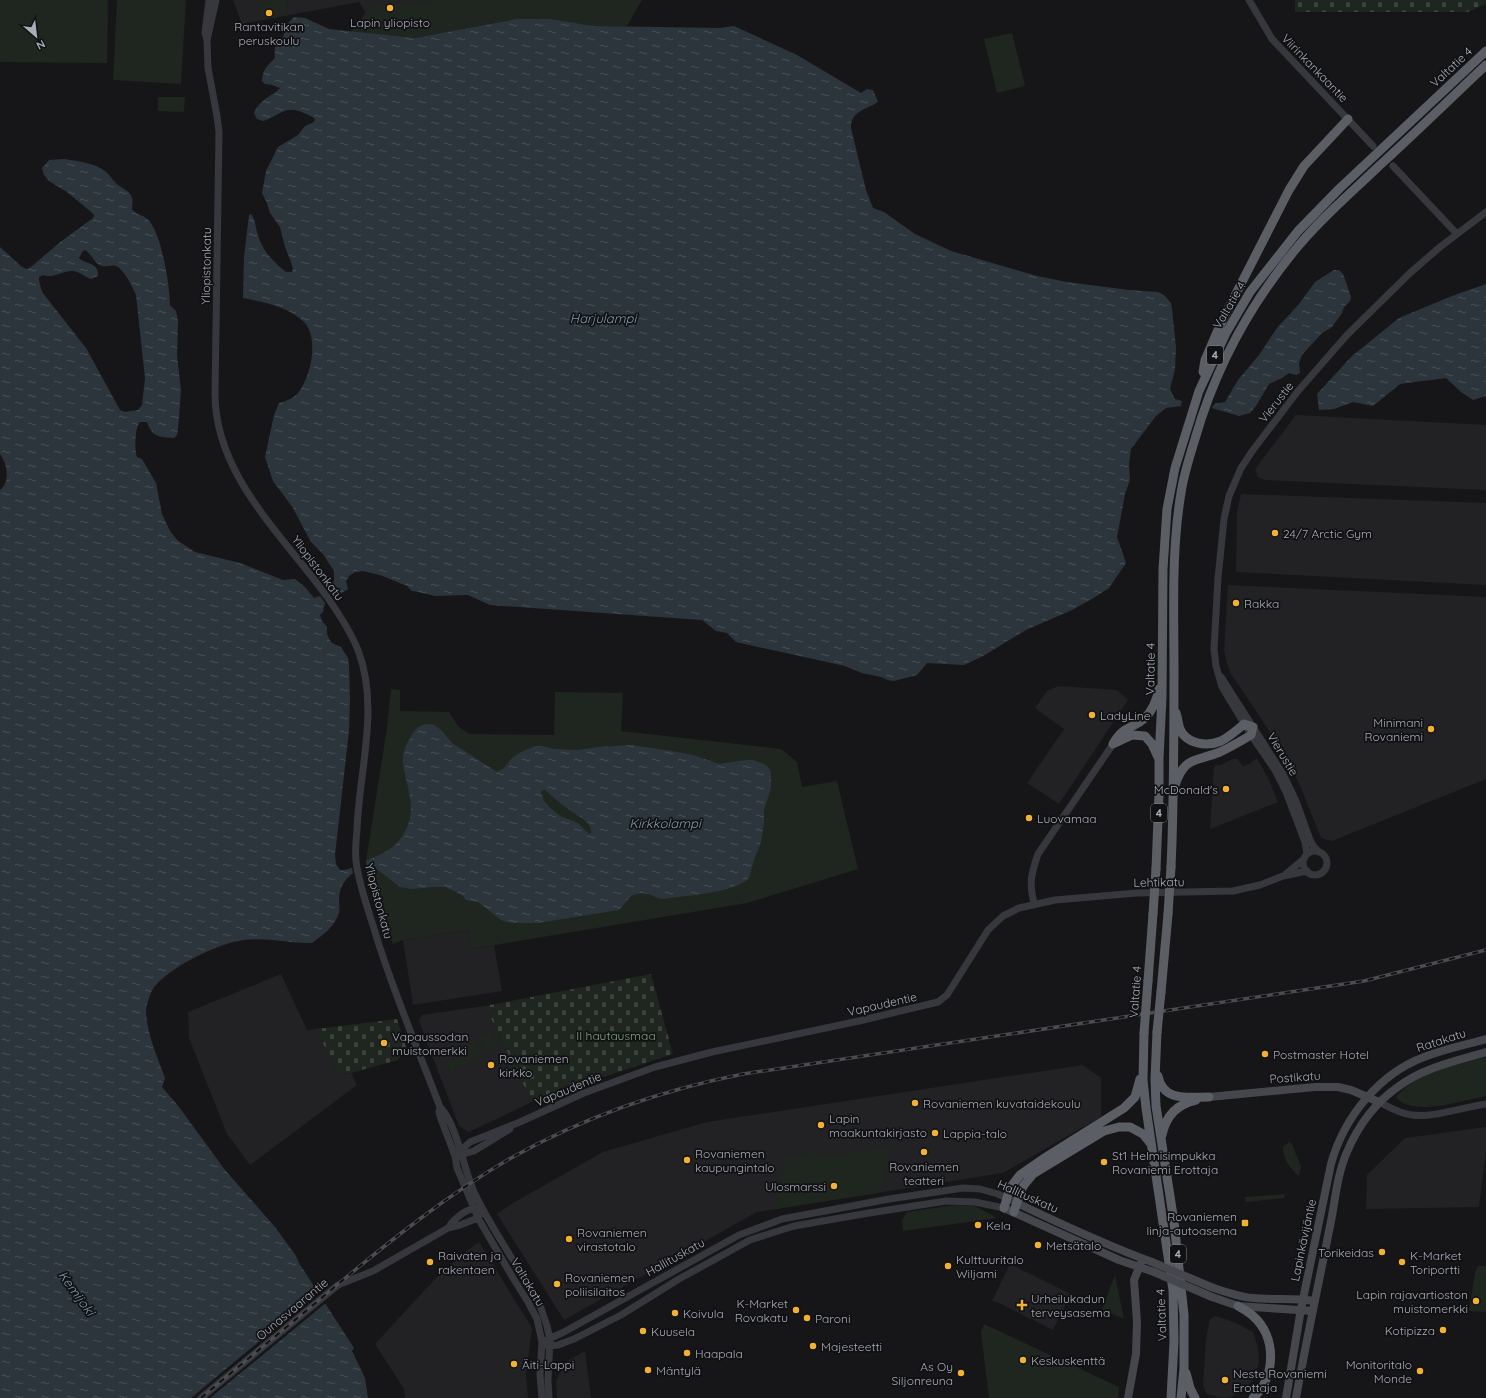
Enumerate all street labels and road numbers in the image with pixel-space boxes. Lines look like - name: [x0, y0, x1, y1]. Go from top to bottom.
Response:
- street label: Viirinkankaantie: [1279, 31, 1352, 105]
- street label: Valtatie 4: [1427, 44, 1475, 90]
- street label: Yliopistonkatu: [198, 227, 214, 305]
- street label: Valtatie 4: [1209, 279, 1249, 331]
- road number: 4: [1207, 346, 1223, 364]
- street label: Vierustie: [1255, 378, 1297, 425]
- street label: Yliopistonkatu: [289, 533, 347, 603]
- street label: Valtatie 4: [1142, 643, 1158, 695]
- street label: Vierustie: [1264, 730, 1302, 779]
- road number: 4: [1151, 804, 1167, 822]
- street label: Yliopistonkatu: [362, 862, 396, 940]
- street label: Lehtikatu: [1133, 874, 1185, 890]
- street label: Valtatie 4: [1126, 965, 1144, 1019]
- street label: Vapaudentie: [846, 989, 918, 1019]
- street label: Ratakatu: [1414, 1025, 1468, 1055]
- street label: Vapaudentie: [532, 1068, 604, 1110]
- street label: Postikatu: [1269, 1068, 1321, 1086]
- street label: Hallituskatu: [995, 1176, 1061, 1216]
- street label: Lapinkävijäntie: [1287, 1197, 1319, 1283]
- street label: Hallituskatu: [643, 1235, 707, 1279]
- road number: 4: [1170, 1245, 1186, 1263]
- street label: Valtakatu: [508, 1255, 548, 1309]
- street label: Ounasvaarantie: [253, 1275, 331, 1343]
- street label: Valtatie 4: [1153, 1289, 1169, 1341]

